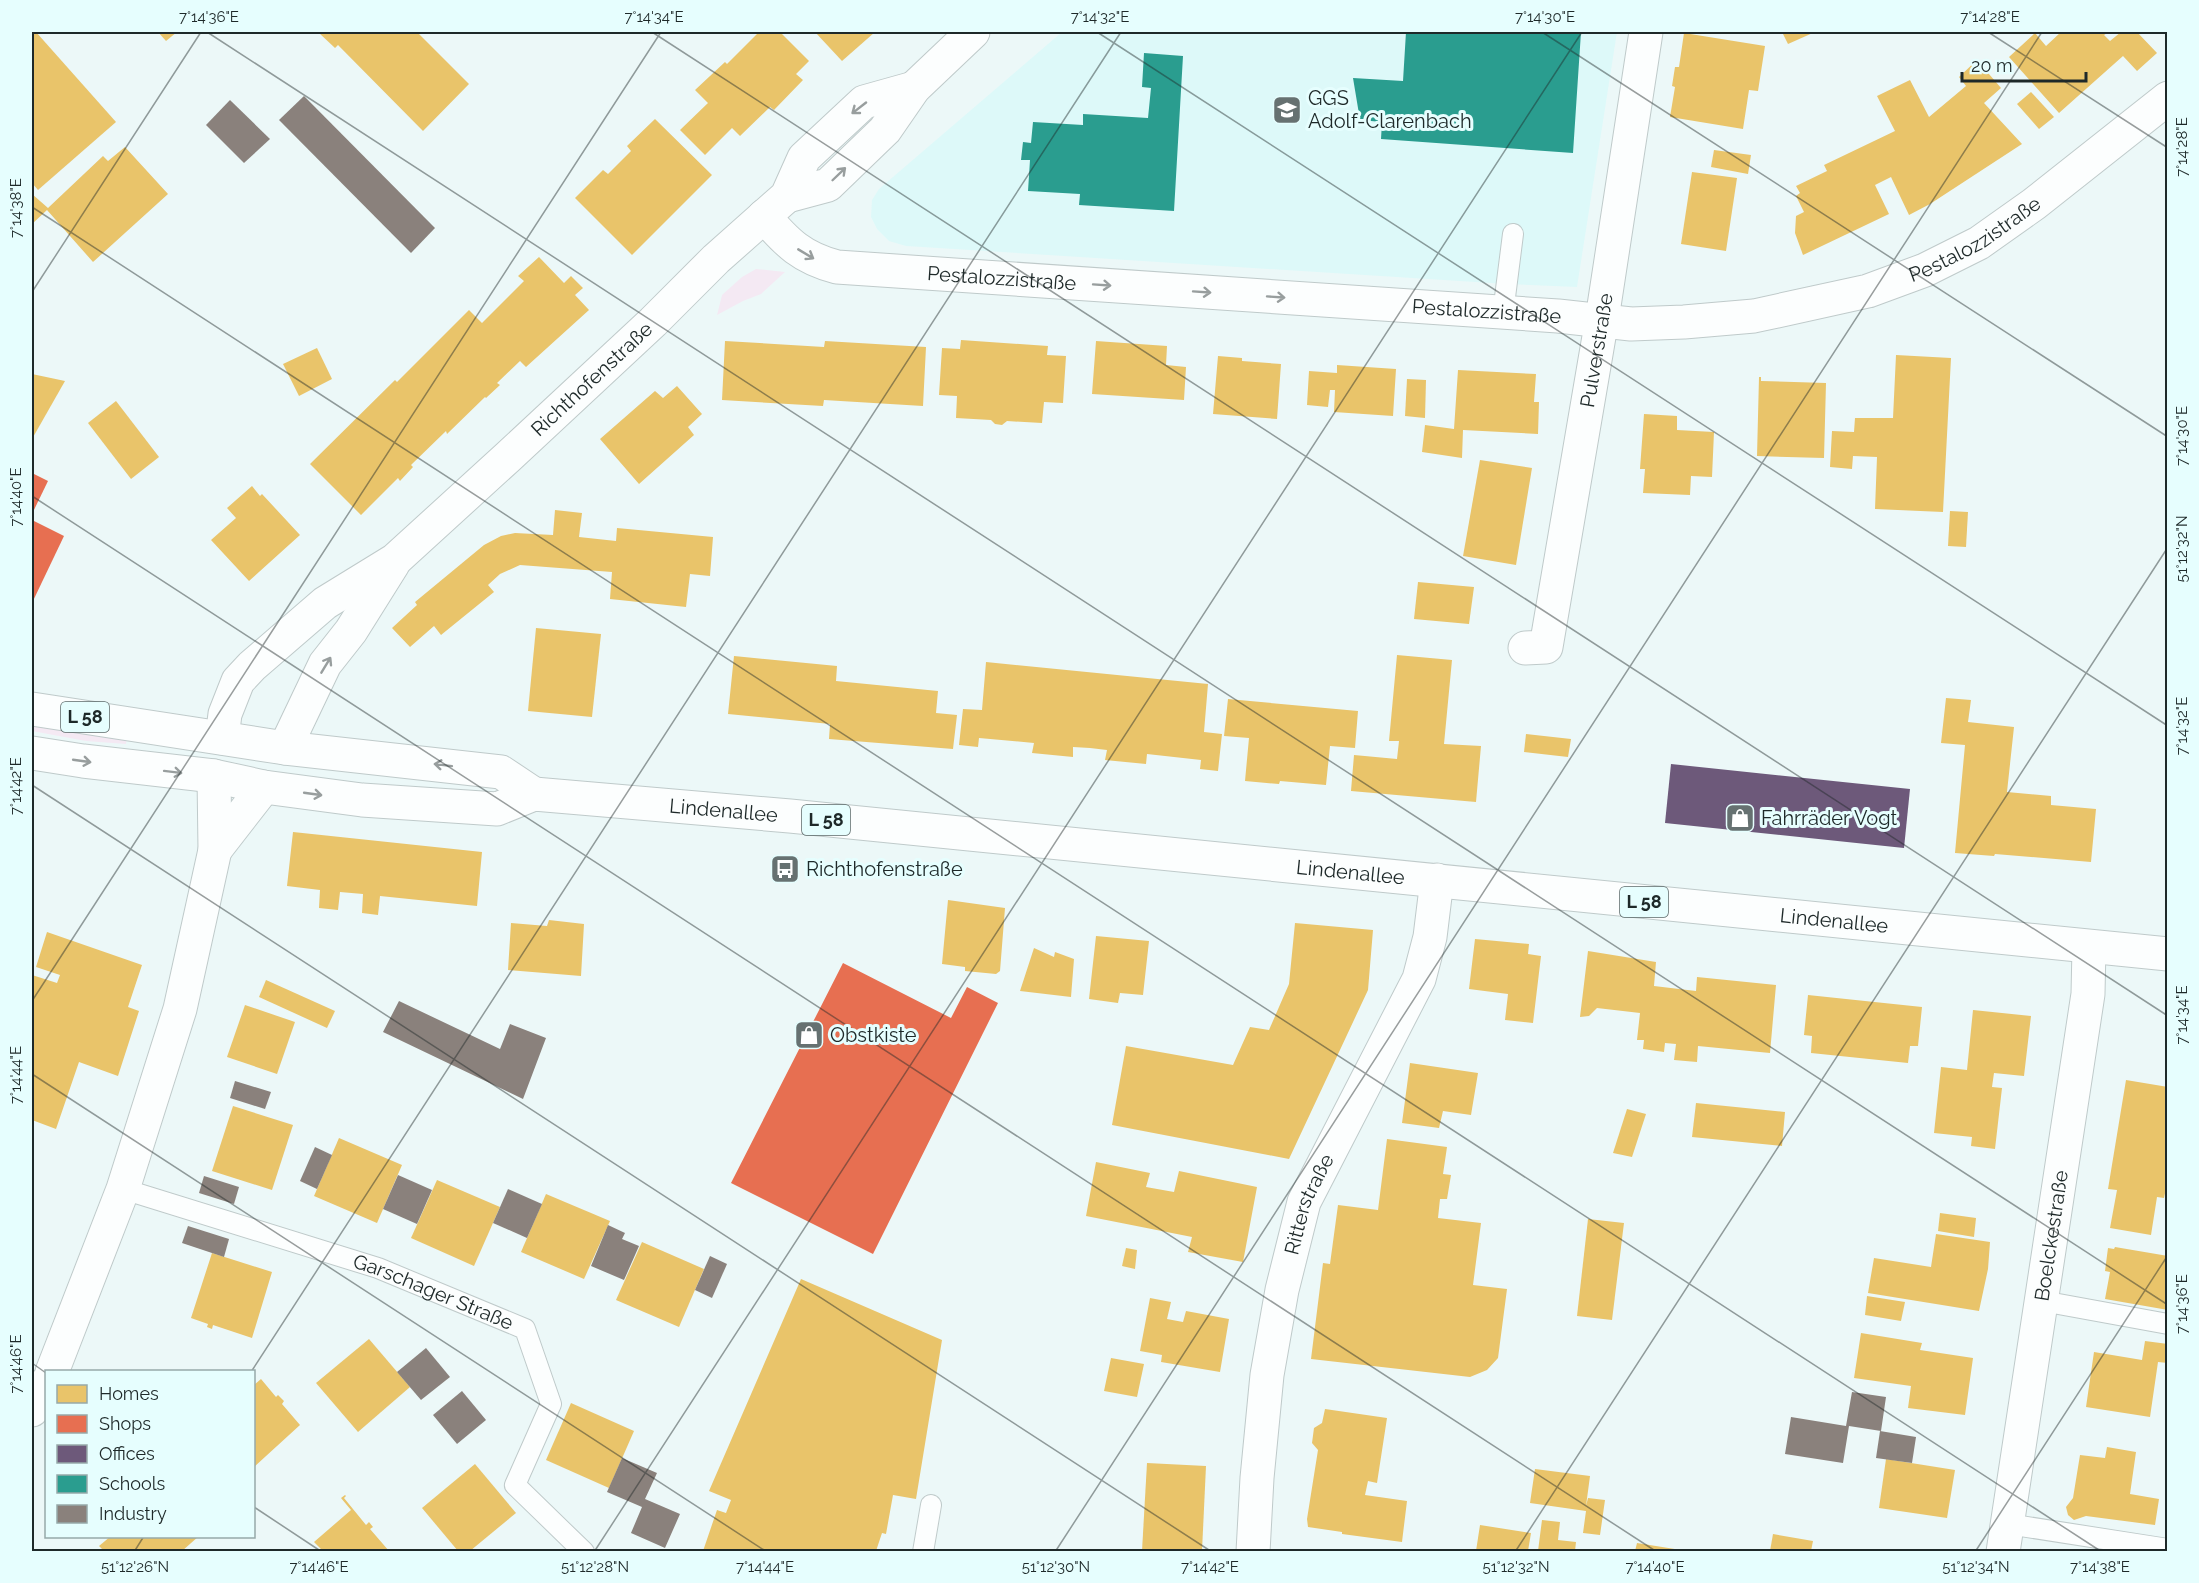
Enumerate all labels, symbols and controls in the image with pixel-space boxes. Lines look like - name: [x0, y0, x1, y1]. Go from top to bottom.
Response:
- text: 7°14'36"E: [179, 8, 239, 26]
- text: 7°14'34"E: [624, 8, 684, 26]
- text: 7°14'32"E: [1071, 8, 1129, 26]
- text: 7°14'30"E: [1515, 8, 1575, 26]
- text: 7°14'28"E: [1960, 8, 2020, 26]
- scale bar: [1962, 45, 2086, 83]
- text: 20 m: [1971, 55, 2013, 76]
- place label: GGS Adolf-Clarenbach: [1308, 86, 1472, 133]
- school or university icon: GGS Adolf-Clarenbach: [1271, 94, 1303, 126]
- one-way arrow: [851, 101, 867, 114]
- text: 7°14'28"E: [2173, 117, 2191, 177]
- one-way arrow: [832, 166, 847, 181]
- text: 7°14'38"E: [7, 178, 25, 238]
- street label: Pestalozzistraße: [1905, 191, 2045, 287]
- one-way arrow: [797, 249, 814, 261]
- street label: Pestalozzistraße: [926, 261, 1077, 295]
- one-way arrow: [1092, 280, 1111, 291]
- one-way arrow: [1192, 287, 1212, 298]
- street label: Pulverstraße: [1575, 291, 1618, 409]
- one-way arrow: [1265, 292, 1285, 303]
- street label: Pestalozzistraße: [1411, 294, 1562, 328]
- street label: Richthofenstraße: [526, 317, 657, 441]
- text: 7°14'30"E: [2173, 406, 2191, 466]
- text: 7°14'40"E: [7, 467, 25, 527]
- text: 51°12'32"N: [2173, 515, 2191, 583]
- one-way arrow: [320, 657, 332, 674]
- text: 7°14'32"E: [2173, 697, 2191, 755]
- road number: L 58: [61, 702, 109, 732]
- one-way arrow: [71, 755, 91, 766]
- text: 7°14'42"E: [7, 757, 25, 815]
- one-way arrow: [433, 759, 453, 770]
- one-way arrow: [163, 767, 183, 778]
- one-way arrow: [303, 788, 323, 799]
- street label: Lindenallee: [668, 794, 779, 827]
- shop icon: Fahrräder Vogt: [1724, 802, 1756, 834]
- road number: L 58: [802, 805, 850, 835]
- place label: Fahrräder Vogt: [1761, 806, 1898, 830]
- bus stop icon: Richthofenstraße: [769, 853, 801, 885]
- street label: Lindenallee: [1295, 855, 1406, 890]
- place label: Richthofenstraße: [806, 857, 963, 881]
- road number: L 58: [1620, 887, 1668, 917]
- street label: Lindenallee: [1779, 903, 1890, 938]
- text: 7°14'34"E: [2173, 985, 2191, 1045]
- shop icon: Obstkiste: [793, 1019, 825, 1051]
- place label: Obstkiste: [830, 1023, 917, 1047]
- text: 7°14'44"E: [7, 1046, 25, 1104]
- street label: Ritterstraße: [1279, 1150, 1339, 1257]
- street label: Boelckestraße: [2029, 1168, 2073, 1303]
- street label: Garschager Straße: [350, 1249, 517, 1335]
- text: 7°14'36"E: [2173, 1274, 2191, 1334]
- text: 7°14'46"E: [7, 1334, 25, 1394]
- legend: [45, 1370, 255, 1538]
- text: Homes: [99, 1383, 159, 1404]
- text: Shops: [99, 1413, 151, 1434]
- text: Offices: [99, 1443, 155, 1464]
- text: Schools: [99, 1473, 166, 1494]
- text: Industry: [99, 1503, 167, 1524]
- text: 51°12'26"N: [101, 1558, 169, 1576]
- text: 7°14'46"E: [289, 1558, 349, 1576]
- text: 51°12'28"N: [561, 1558, 629, 1576]
- text: 7°14'44"E: [736, 1558, 794, 1576]
- text: 51°12'30"N: [1022, 1558, 1090, 1576]
- text: 7°14'42"E: [1181, 1558, 1239, 1576]
- text: 51°12'32"N: [1482, 1558, 1550, 1576]
- text: 7°14'40"E: [1625, 1558, 1685, 1576]
- text: 51°12'34"N: [1942, 1558, 2010, 1576]
- text: 7°14'38"E: [2070, 1558, 2130, 1576]

